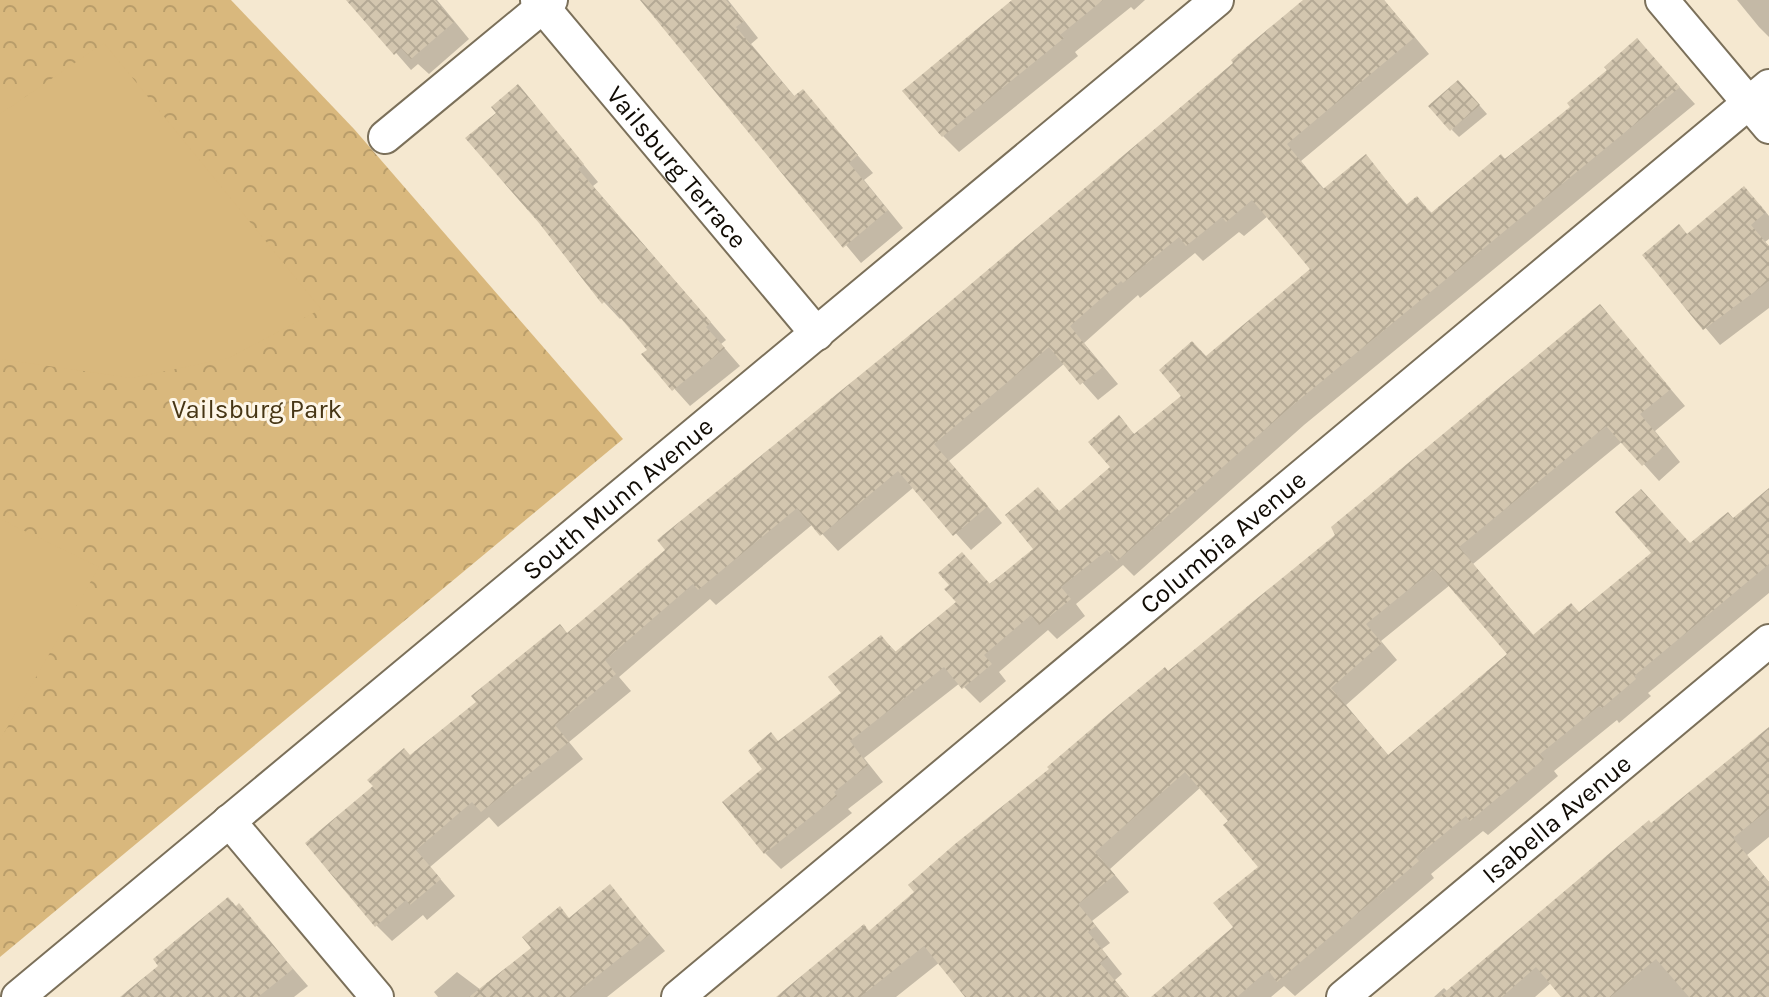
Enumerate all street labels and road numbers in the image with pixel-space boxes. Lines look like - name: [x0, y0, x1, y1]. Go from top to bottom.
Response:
- street label: Vailsburg Terrace: [600, 80, 753, 255]
- street label: South Munn Avenue: [517, 411, 720, 587]
- street label: Columbia Avenue: [1134, 464, 1313, 620]
- street label: Isabella Avenue: [1476, 748, 1637, 890]

